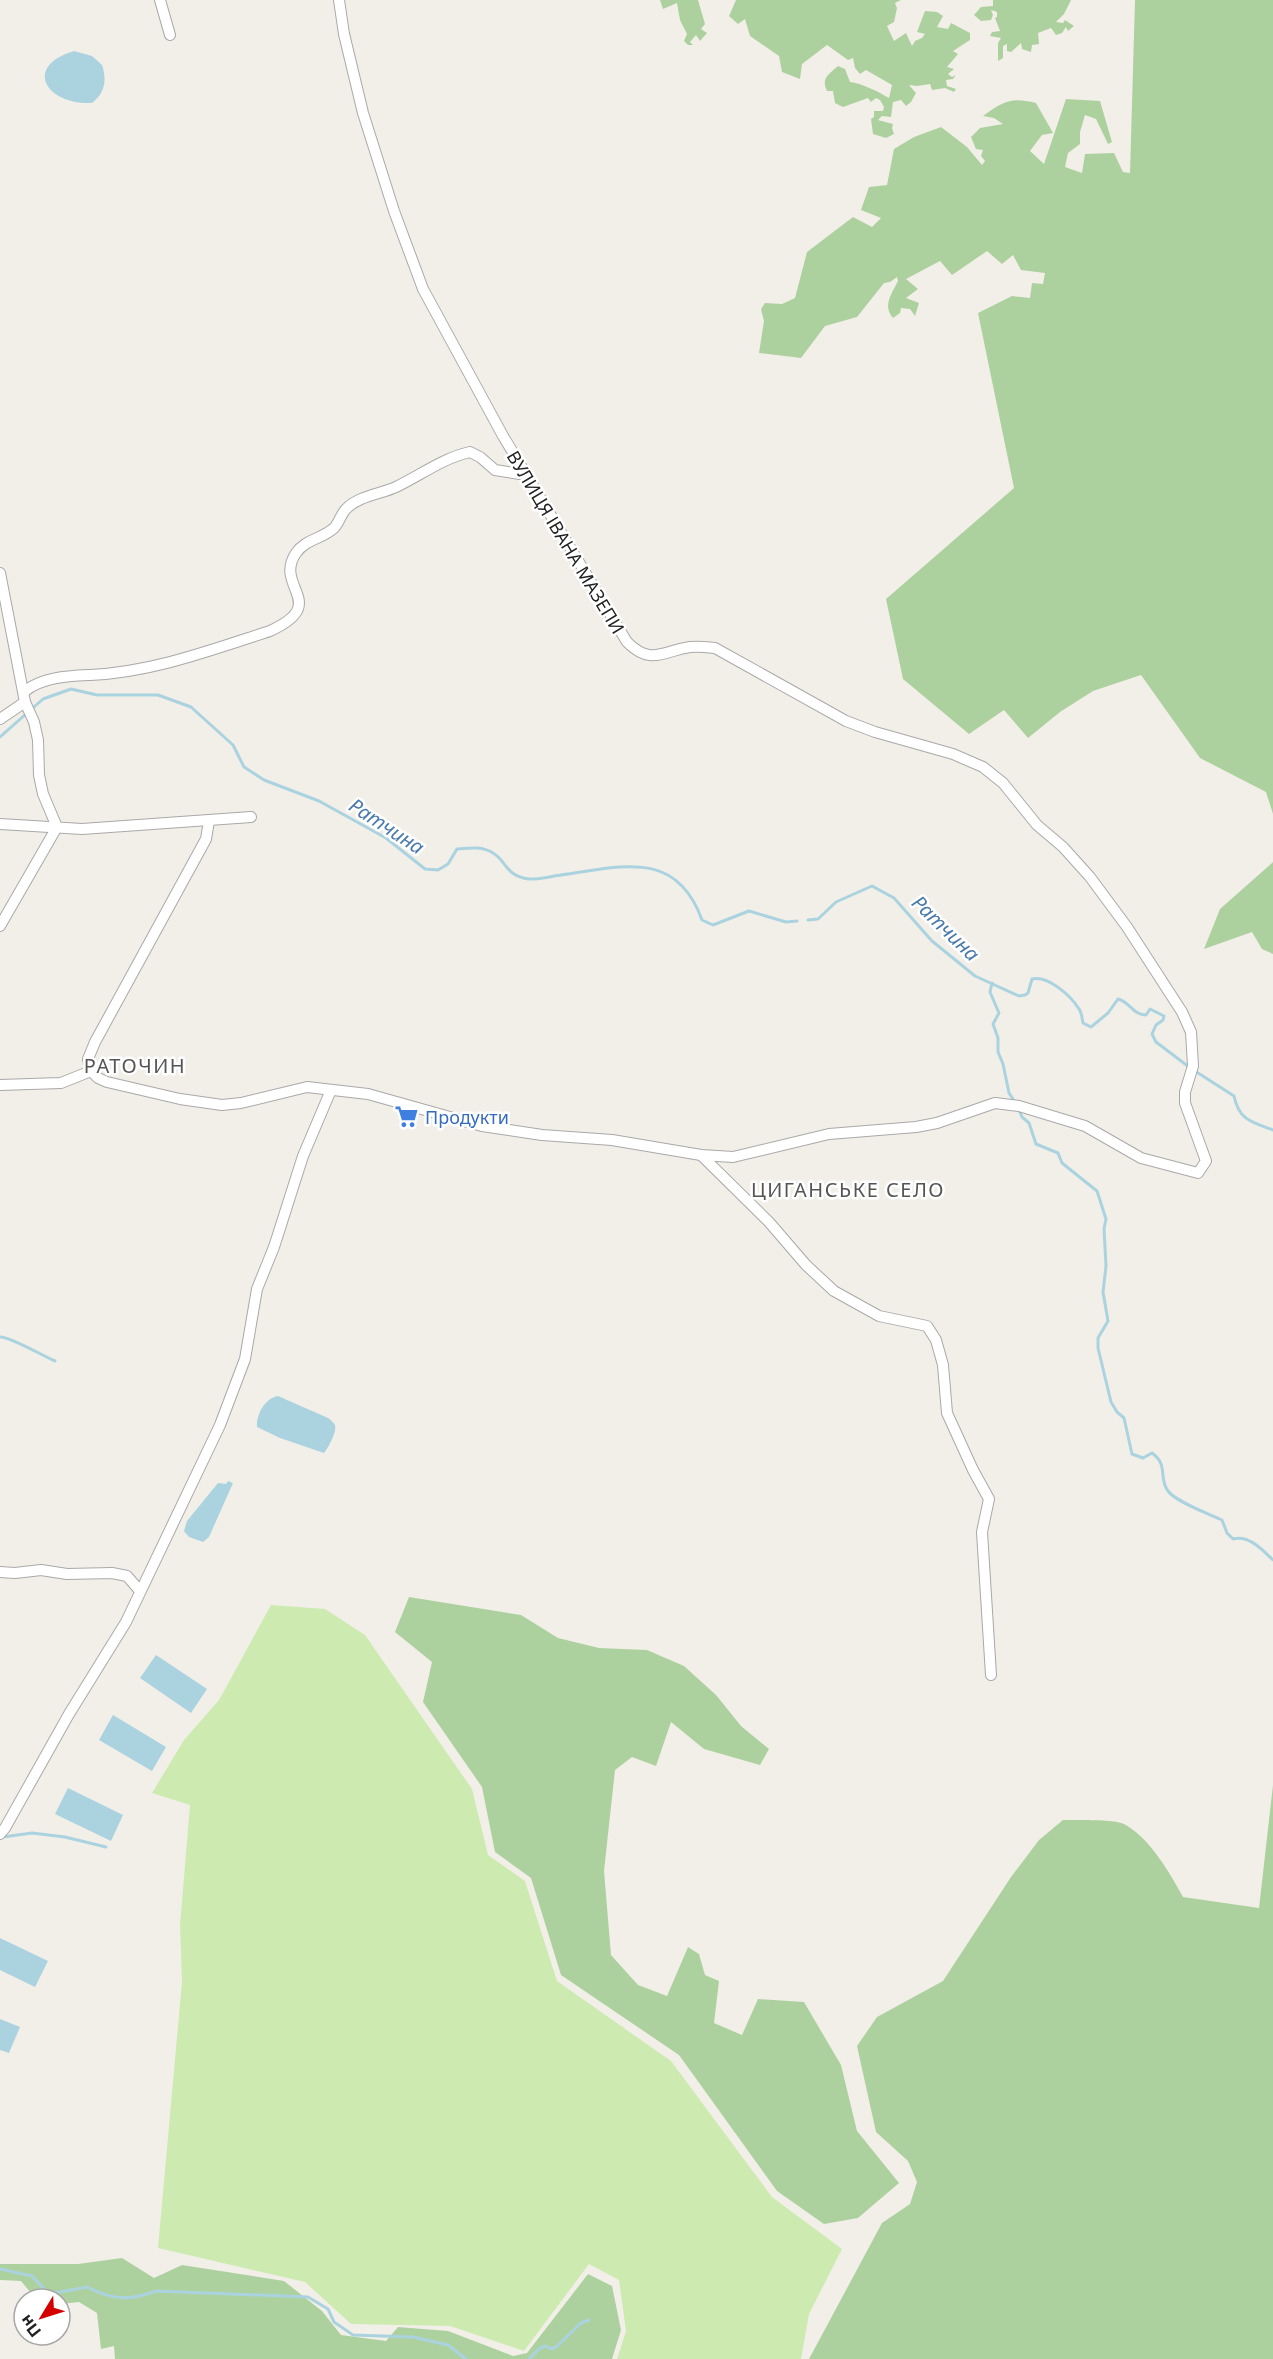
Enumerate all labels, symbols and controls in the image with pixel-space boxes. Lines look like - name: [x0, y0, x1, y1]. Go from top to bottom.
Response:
- street label: ВУЛИЦЯ ІВАНА МАЗЕПИ: [502, 446, 630, 638]
- water label: Ратчина: [344, 792, 430, 860]
- water label: Ратчина: [906, 889, 986, 967]
- district label: РАТОЧИН: [84, 1052, 186, 1079]
- supermarket icon: Продукти: [394, 1104, 420, 1130]
- place label: Продукти: [425, 1105, 509, 1129]
- district label: ЦИГАНСЬКЕ СЕЛО: [751, 1176, 945, 1203]
- north arrow: [12, 2287, 72, 2347]
- text: Пн: [15, 2311, 46, 2342]

